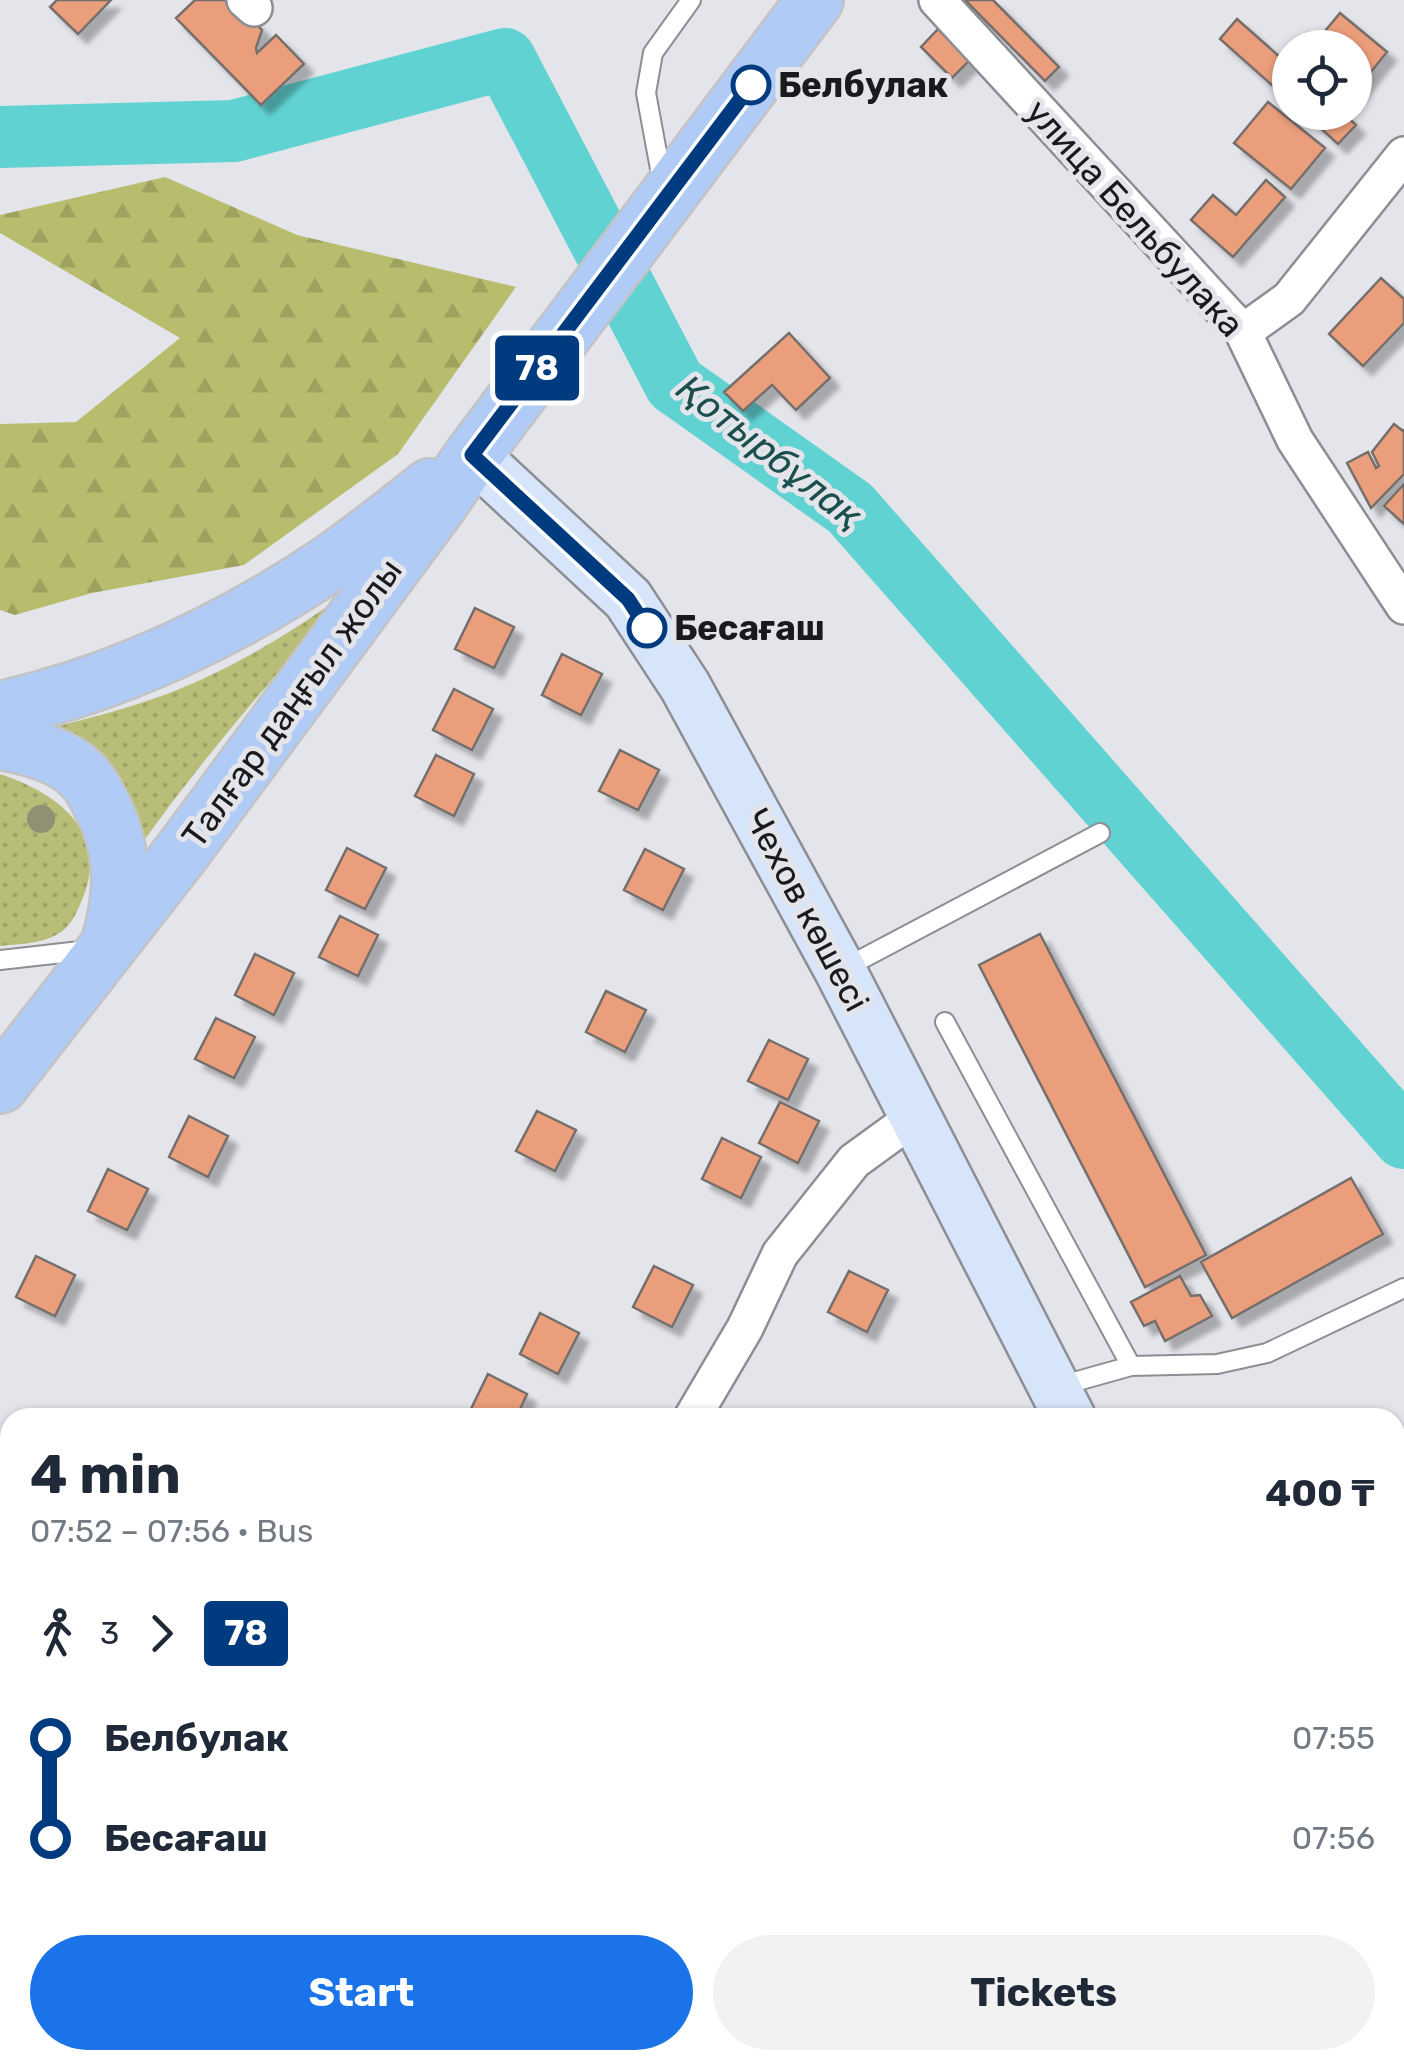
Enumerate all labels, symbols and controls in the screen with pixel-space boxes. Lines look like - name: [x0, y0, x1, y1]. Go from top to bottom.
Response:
- map controls: [1272, 30, 1372, 130]
- button: locate: [1272, 30, 1372, 130]
- place label: Белбулак: [778, 64, 948, 106]
- marker: Белбулак: [732, 66, 770, 104]
- street label: улица Бельбулака: [1017, 91, 1253, 345]
- line badge: 78: [492, 336, 582, 400]
- text: 78: [515, 347, 559, 389]
- water label: Қотырбұлақ: [668, 365, 872, 539]
- street label: Талғар даңғыл жолы: [173, 550, 411, 856]
- place label: Бесағаш: [674, 607, 825, 649]
- marker: Бесағаш: [628, 609, 666, 647]
- street label: Чехов көшесі: [736, 801, 878, 1019]
- text: 4 min: [30, 1442, 181, 1507]
- text: 400 ₸: [1265, 1470, 1375, 1516]
- text: 07:52 – 07:56 · Bus: [30, 1512, 313, 1550]
- icon: walk: [30, 1606, 85, 1661]
- icon: forward: [134, 1606, 189, 1661]
- text: 78: [224, 1612, 268, 1654]
- text: 3: [100, 1614, 119, 1652]
- text: Белбулак: [104, 1715, 289, 1761]
- text: 07:55: [1292, 1719, 1375, 1757]
- text: Бесағаш: [104, 1815, 268, 1861]
- text: 07:56: [1292, 1819, 1375, 1857]
- button: Start: [30, 1935, 693, 2050]
- button: Tickets: [713, 1935, 1375, 2050]

